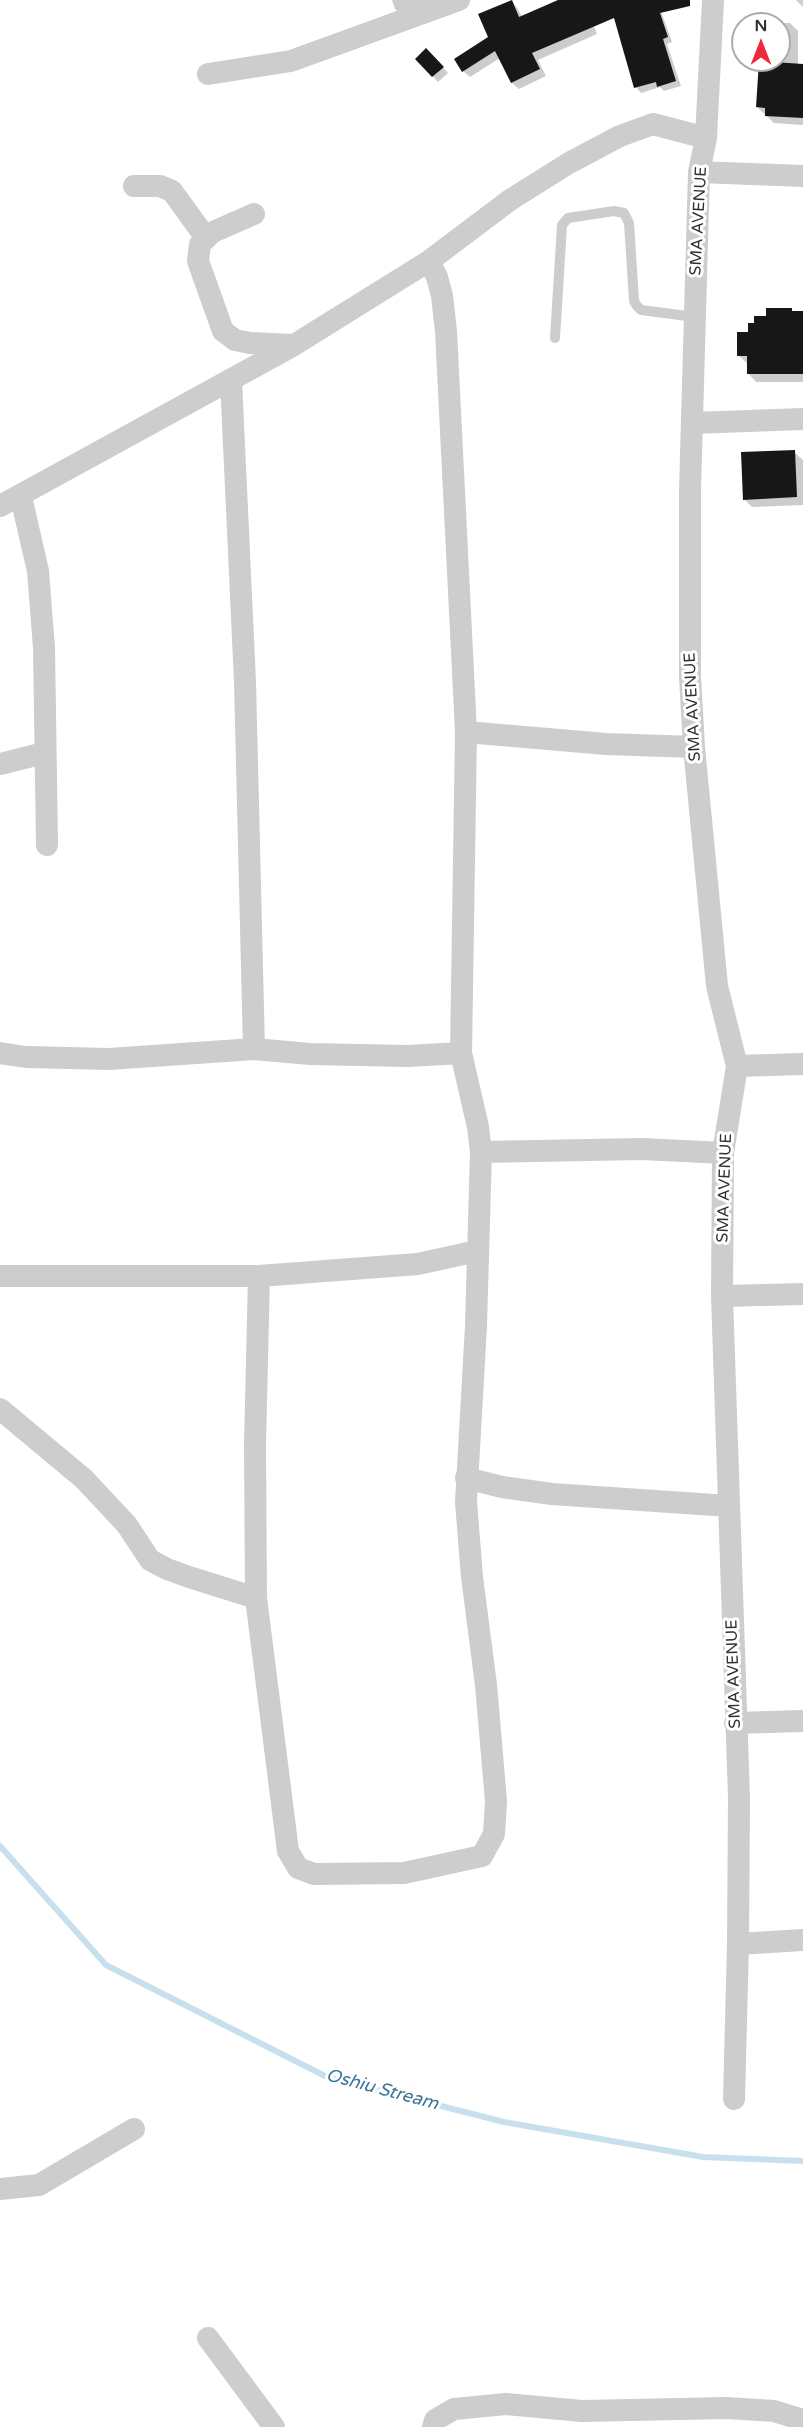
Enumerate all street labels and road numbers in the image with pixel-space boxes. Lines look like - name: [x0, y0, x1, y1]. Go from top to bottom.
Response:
- street label: SMA AVENUE: [687, 166, 711, 276]
- street label: SMA AVENUE: [681, 652, 705, 762]
- street label: SMA AVENUE: [714, 1133, 736, 1243]
- street label: SMA AVENUE: [723, 1619, 745, 1729]

